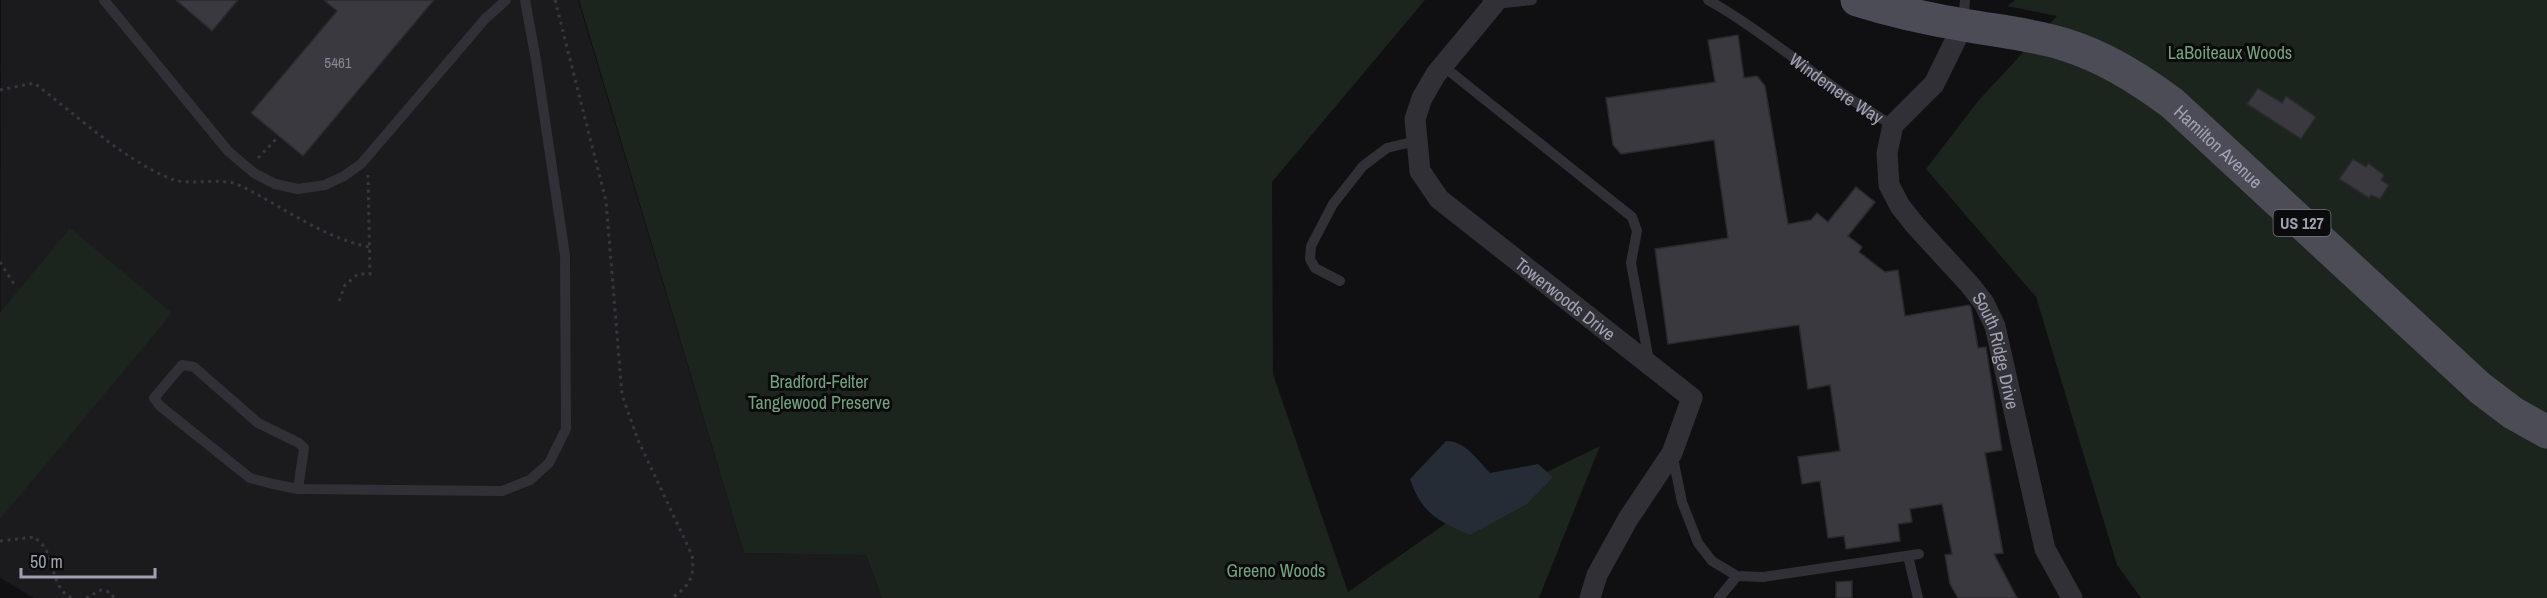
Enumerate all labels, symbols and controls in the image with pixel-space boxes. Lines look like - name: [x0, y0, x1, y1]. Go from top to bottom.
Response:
- park label: LaBoiteaux Woods: [2168, 40, 2292, 65]
- street label: Windemere Way: [1785, 46, 1889, 130]
- house number: 5461: [324, 52, 352, 73]
- street label: Hamilton Avenue: [2169, 99, 2268, 194]
- road number: US 127: [2274, 210, 2330, 236]
- street label: Towerwoods Drive: [1510, 251, 1621, 346]
- street label: South Ridge Drive: [1967, 286, 2026, 411]
- park label: Bradford-Felter Tanglewood Preserve: [748, 369, 890, 415]
- scale bar: [21, 541, 154, 579]
- text: 50 m: [30, 549, 63, 574]
- park label: Greeno Woods: [1226, 558, 1326, 583]

